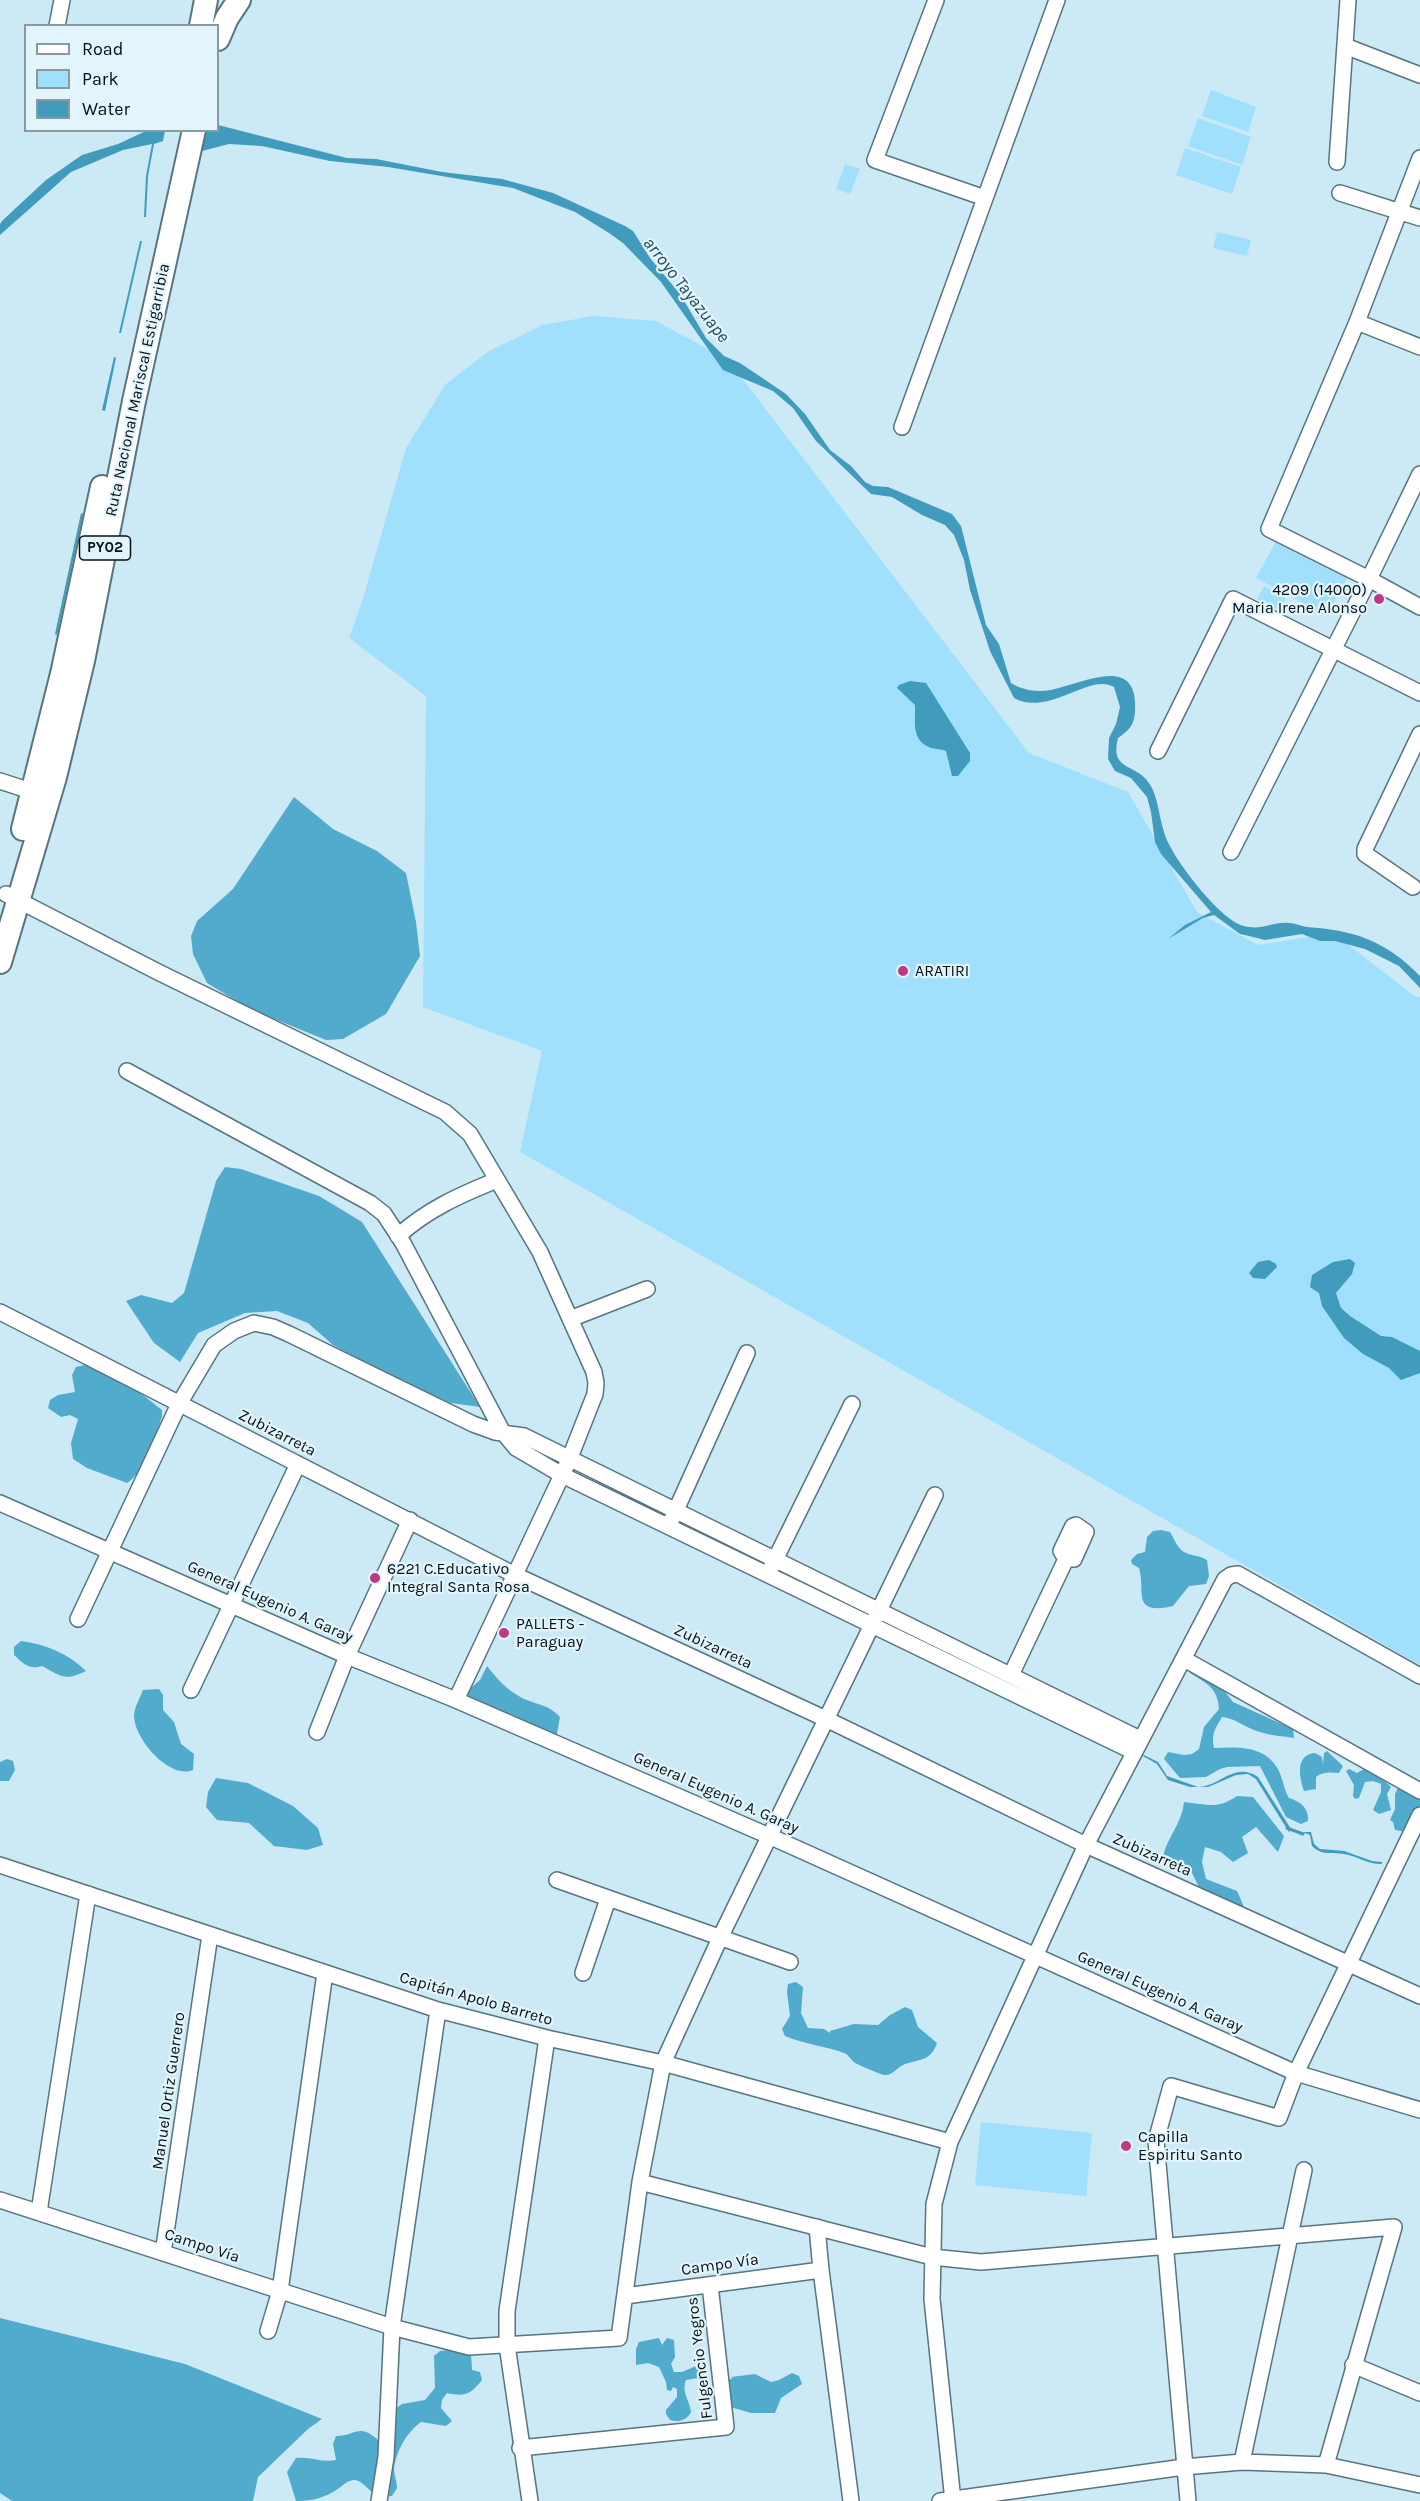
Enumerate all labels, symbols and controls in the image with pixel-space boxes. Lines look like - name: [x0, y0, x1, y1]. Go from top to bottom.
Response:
- legend: [24, 24, 219, 132]
- text: Road: [82, 38, 123, 60]
- text: Park: [82, 68, 119, 90]
- text: Water: [82, 98, 130, 120]
- water label: arroyo Tayazuape: [638, 233, 734, 347]
- street label: Ruta Nacional Mariscal Estigarribia: [102, 262, 174, 518]
- road number: PY02: [80, 536, 130, 560]
- place label: 4209 (14000) Maria Irene Alonso: [1232, 580, 1367, 618]
- marker: 4209 (14000) Maria Irene Alonso: [1372, 592, 1386, 606]
- place label: ARATIRI: [915, 961, 969, 981]
- marker: ARATIRI: [896, 964, 910, 978]
- street label: Zubizarreta: [235, 1405, 319, 1461]
- street label: General Eugenio A. Garay: [184, 1557, 356, 1647]
- place label: 6221 C.Educativo Integral Santa Rosa: [387, 1559, 530, 1597]
- marker: 6221 C.Educativo Integral Santa Rosa: [368, 1571, 382, 1585]
- place label: PALLETS - Paraguay: [516, 1614, 584, 1652]
- street label: Zubizarreta: [671, 1620, 755, 1674]
- marker: PALLETS - Paraguay: [497, 1626, 511, 1640]
- street label: General Eugenio A. Garay: [630, 1748, 802, 1838]
- street label: Zubizarreta: [1110, 1829, 1194, 1881]
- street label: General Eugenio A. Garay: [1074, 1947, 1246, 2037]
- street label: Capitán Apolo Barreto: [397, 1968, 555, 2030]
- street label: Manuel Ortiz Guerrero: [148, 2011, 190, 2171]
- place label: Capilla Espiritu Santo: [1138, 2127, 1242, 2165]
- marker: Capilla Espiritu Santo: [1119, 2139, 1133, 2153]
- street label: Campo Vía: [162, 2225, 242, 2267]
- street label: Campo Vía: [680, 2250, 760, 2280]
- street label: Fulgencio Yegros: [683, 2296, 717, 2420]

